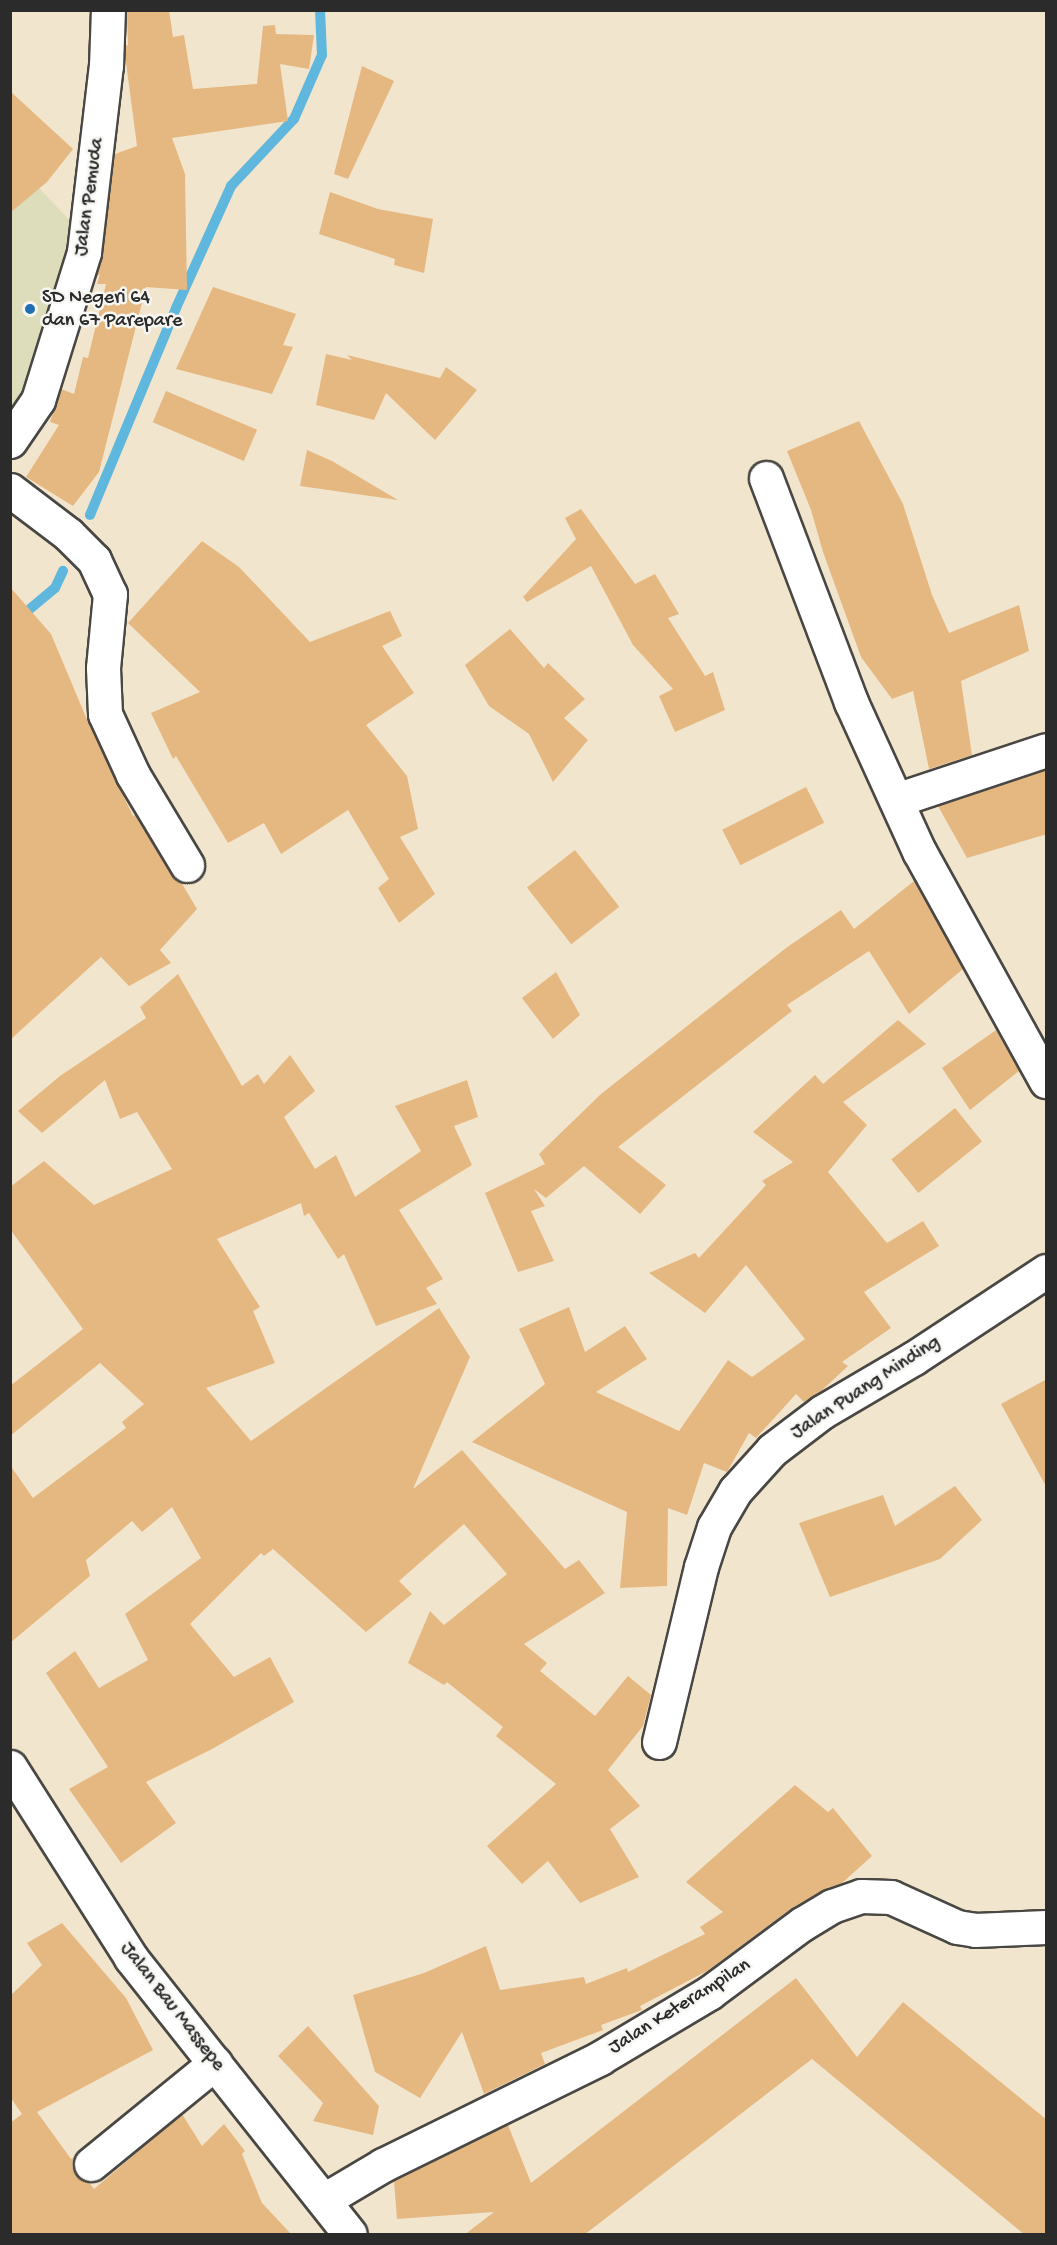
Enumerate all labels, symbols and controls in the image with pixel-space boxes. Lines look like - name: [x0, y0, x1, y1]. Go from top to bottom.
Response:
- street label: Jalan Pemuda: [70, 136, 110, 258]
- place label: SD Negeri 64 dan 67 Parepare: [42, 286, 182, 333]
- marker: SD Negeri 64 dan 67 Parepare: [23, 302, 37, 316]
- street label: Jalan Puang Minding: [787, 1331, 945, 1445]
- street label: Jalan Bau Massepe: [114, 1938, 230, 2076]
- street label: Jalan Keterampilan: [605, 1954, 755, 2060]

